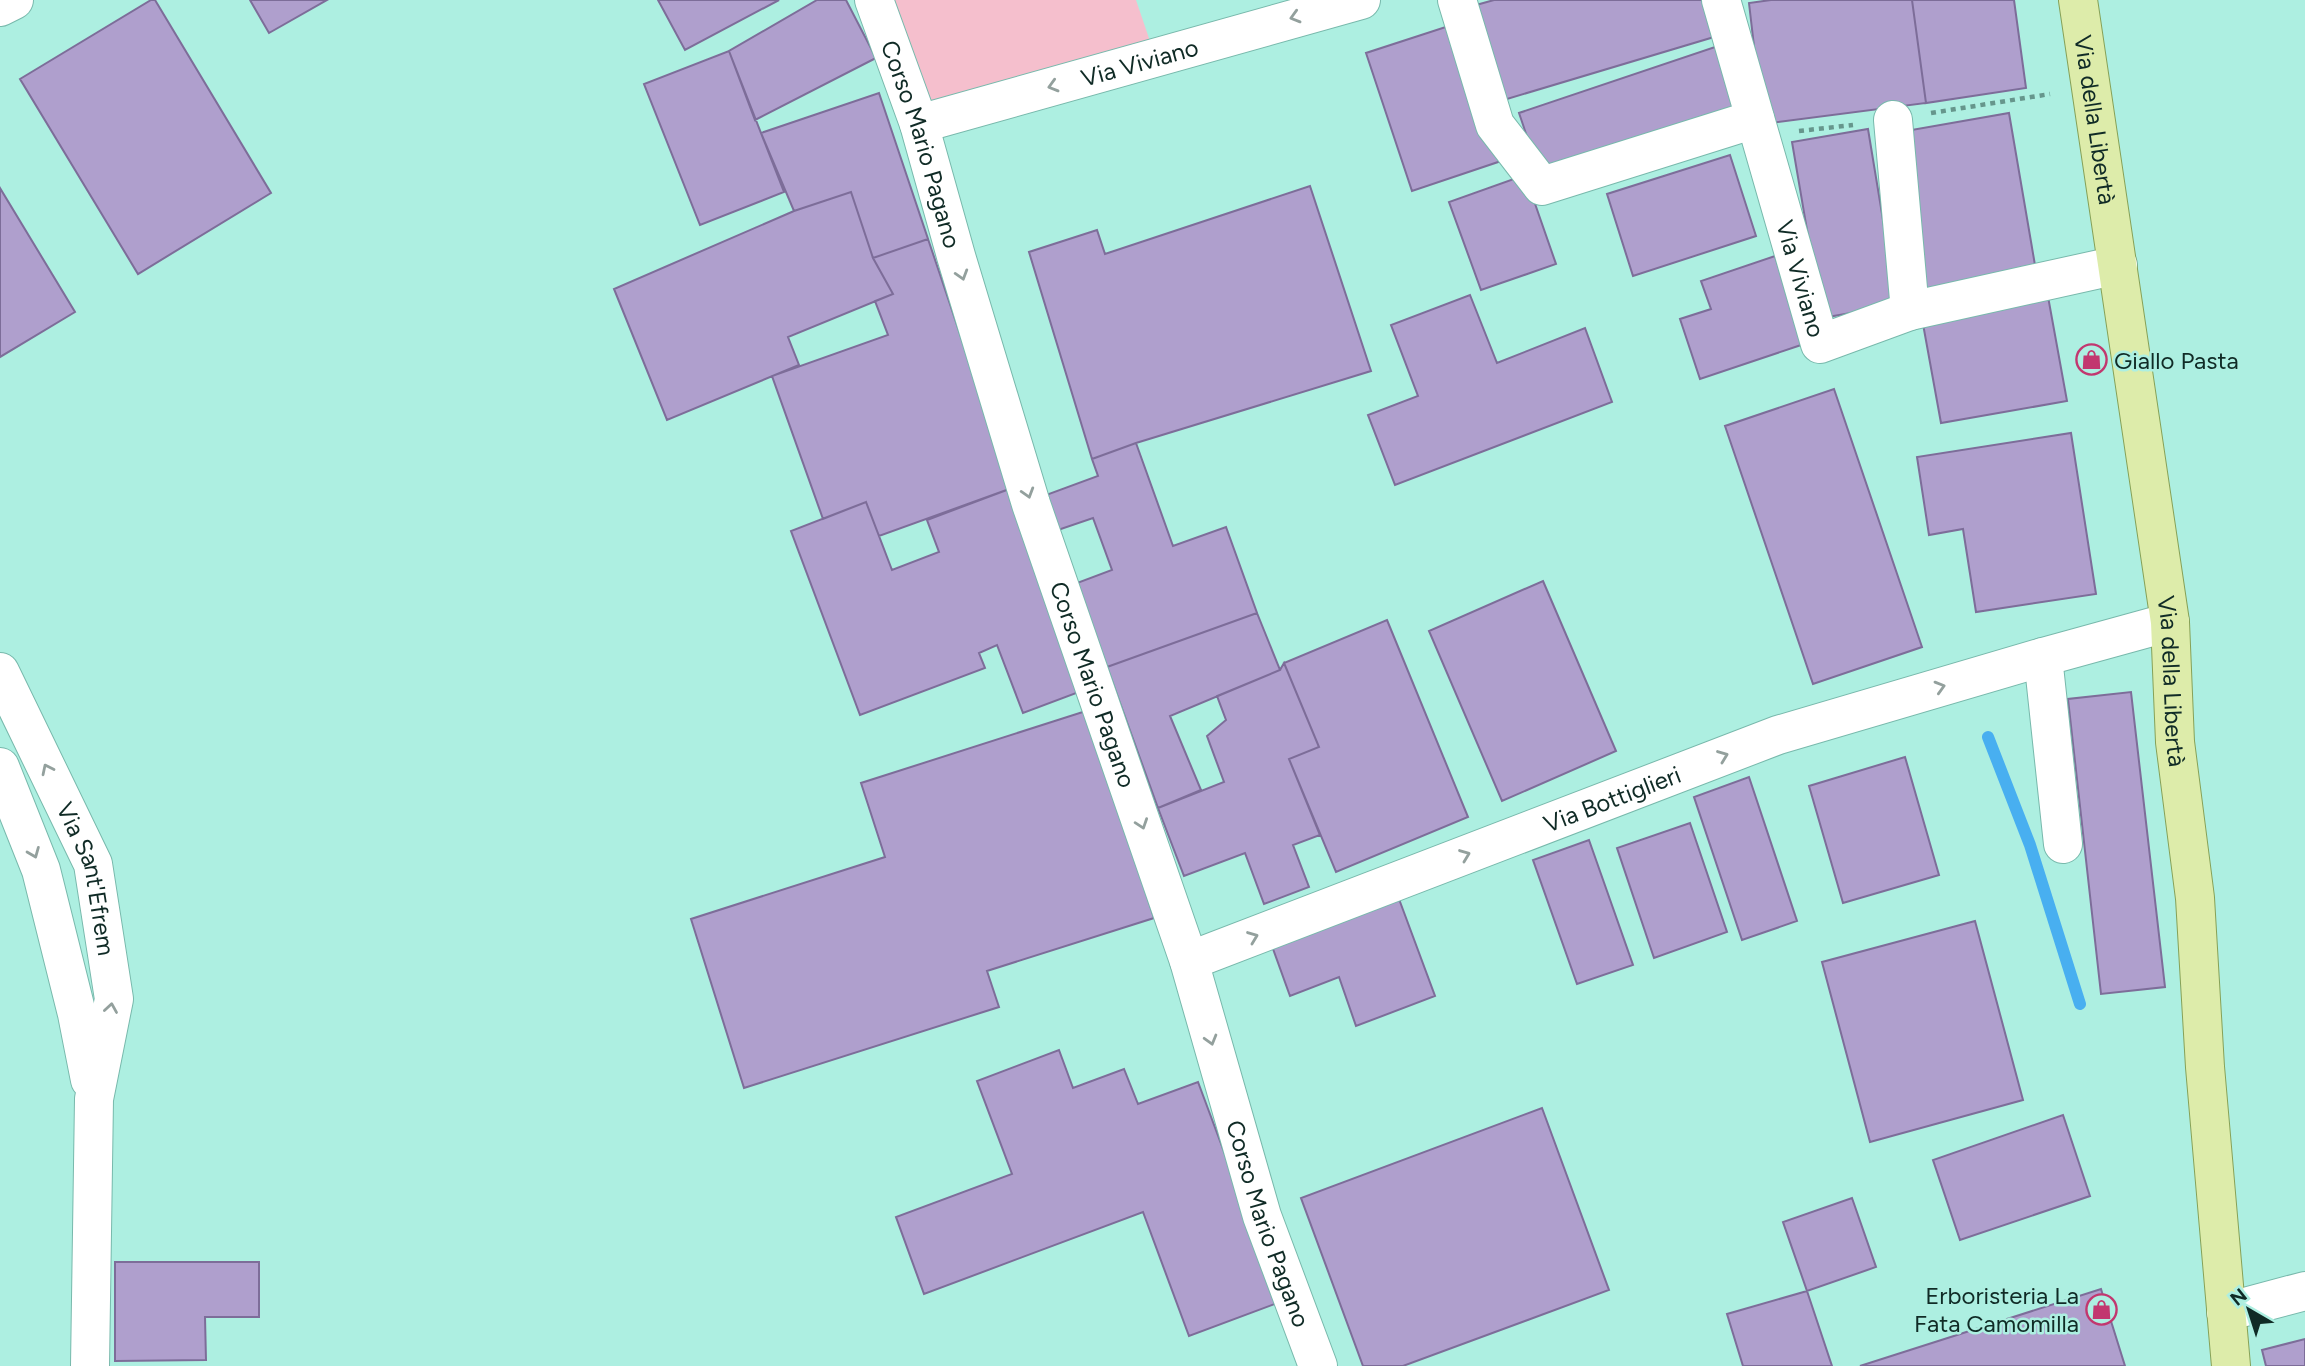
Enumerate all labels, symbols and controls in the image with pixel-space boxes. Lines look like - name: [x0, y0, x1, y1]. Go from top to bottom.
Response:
- one-way arrow: [1289, 9, 1301, 24]
- street label: Via Viviano: [1078, 32, 1201, 92]
- street label: Via della Libertà: [2069, 33, 2123, 206]
- street label: Corso Mario Pagano: [875, 36, 968, 251]
- one-way arrow: [1047, 78, 1059, 92]
- street label: Via Viviano: [1771, 217, 1832, 340]
- one-way arrow: [953, 269, 968, 281]
- shop icon: Giallo Pasta: [2074, 343, 2108, 377]
- place label: Giallo Pasta: [2114, 346, 2239, 375]
- one-way arrow: [1019, 486, 1034, 498]
- street label: Corso Mario Pagano: [1044, 578, 1142, 791]
- street label: Via della Libertà: [2152, 594, 2193, 768]
- one-way arrow: [1934, 681, 1946, 696]
- one-way arrow: [1717, 751, 1729, 765]
- street label: Via Bottiglieri: [1539, 759, 1685, 838]
- one-way arrow: [42, 764, 56, 776]
- street label: Via Sant'Efrem: [51, 797, 122, 958]
- one-way arrow: [1134, 817, 1148, 829]
- one-way arrow: [26, 847, 40, 859]
- one-way arrow: [1459, 849, 1471, 863]
- one-way arrow: [1246, 931, 1258, 945]
- one-way arrow: [103, 1002, 118, 1014]
- one-way arrow: [1203, 1034, 1217, 1046]
- street label: Corso Mario Pagano: [1221, 1117, 1317, 1331]
- north arrow: [2214, 1275, 2284, 1345]
- place label: Erboristeria La Fata Camomilla: [1914, 1281, 2079, 1338]
- text: N: [2226, 1284, 2252, 1311]
- shop icon: Erboristeria La Fata Camomilla: [2085, 1292, 2119, 1326]

